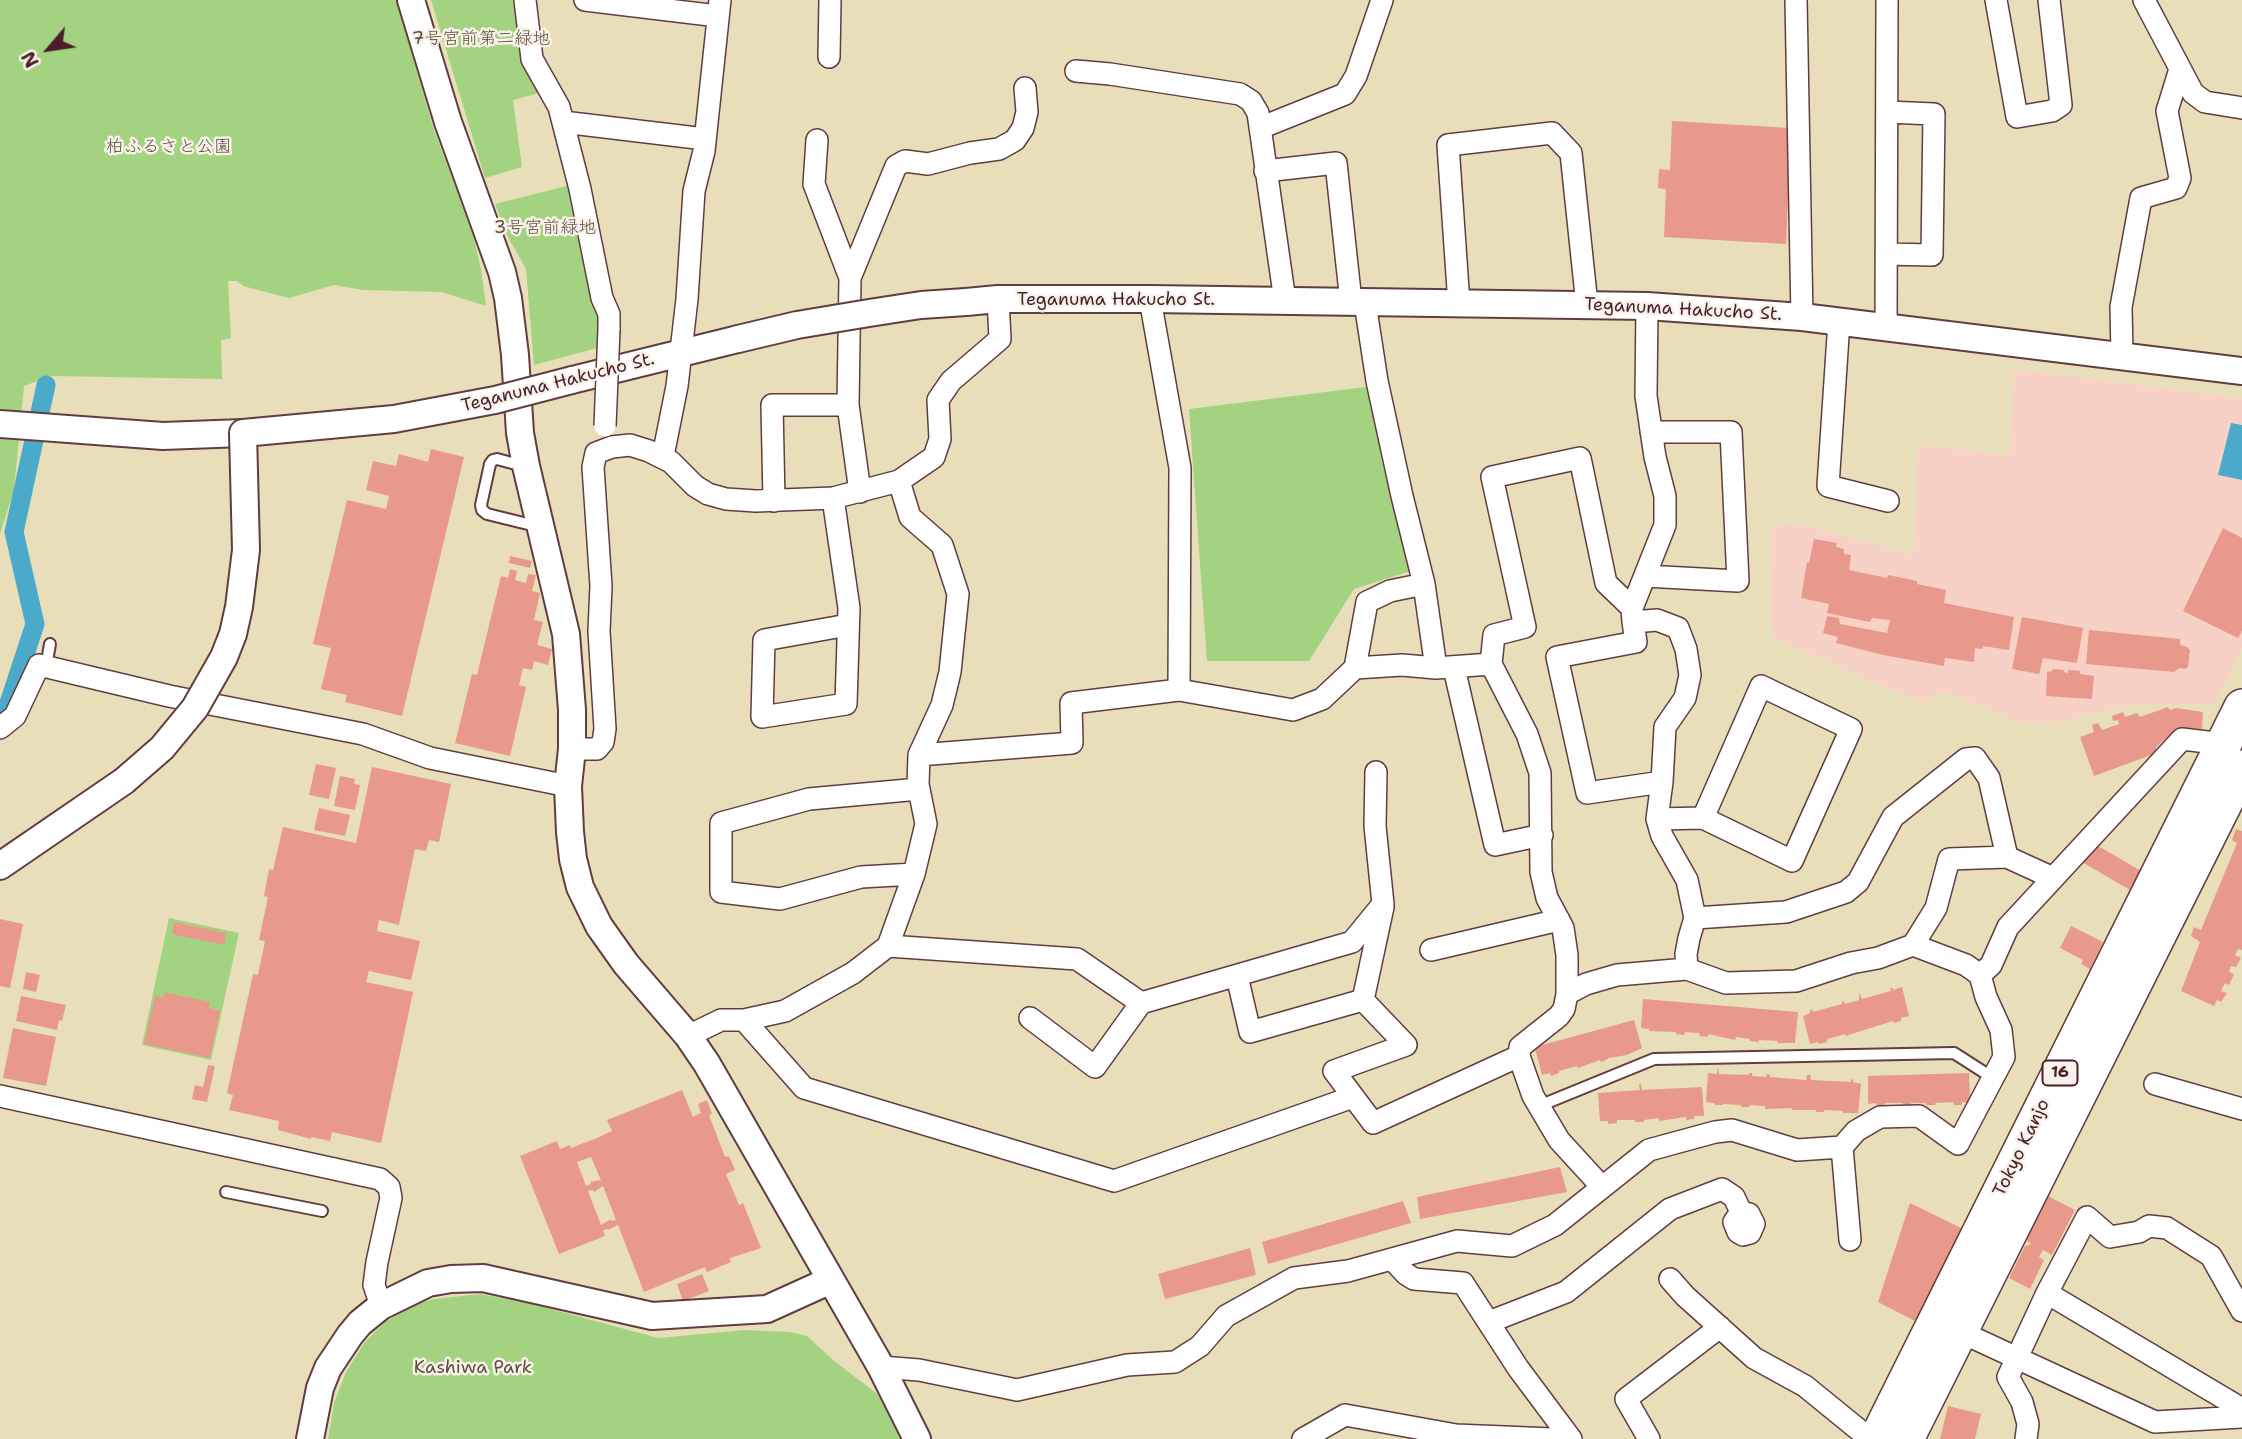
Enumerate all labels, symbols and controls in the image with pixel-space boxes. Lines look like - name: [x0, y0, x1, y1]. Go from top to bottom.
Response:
- north arrow: [14, 14, 84, 84]
- park label: 7号宮前第二緑地: [412, 28, 550, 50]
- text: N: [16, 47, 45, 72]
- park label: 柏ふるさと公園: [106, 136, 232, 158]
- park label: 3号宮前緑地: [494, 217, 596, 239]
- street label: Teganuma Hakucho St.: [1017, 289, 1215, 311]
- street label: Teganuma Hakucho St.: [1584, 294, 1782, 326]
- street label: Teganuma Hakucho St.: [459, 349, 657, 417]
- road number: 16: [2042, 1060, 2078, 1086]
- street label: Tokyo Kanjo: [1989, 1096, 2055, 1200]
- park label: Kashiwa Park: [414, 1357, 532, 1379]

